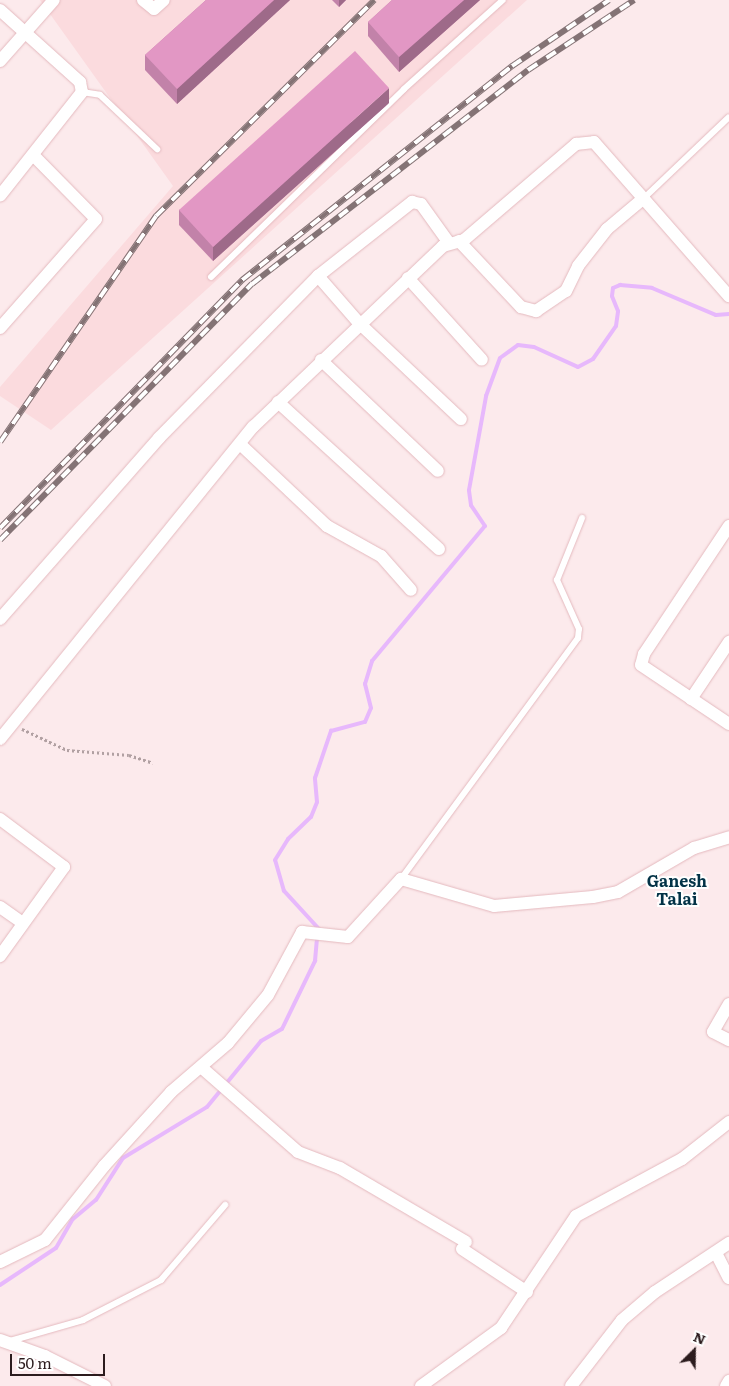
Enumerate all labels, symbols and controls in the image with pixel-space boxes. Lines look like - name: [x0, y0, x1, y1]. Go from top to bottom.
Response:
- district label: Ganesh Talai: [647, 870, 707, 908]
- north arrow: [669, 1326, 719, 1376]
- text: N: [691, 1326, 709, 1349]
- scale bar: [12, 1344, 108, 1376]
- text: 50 m: [18, 1351, 52, 1374]

